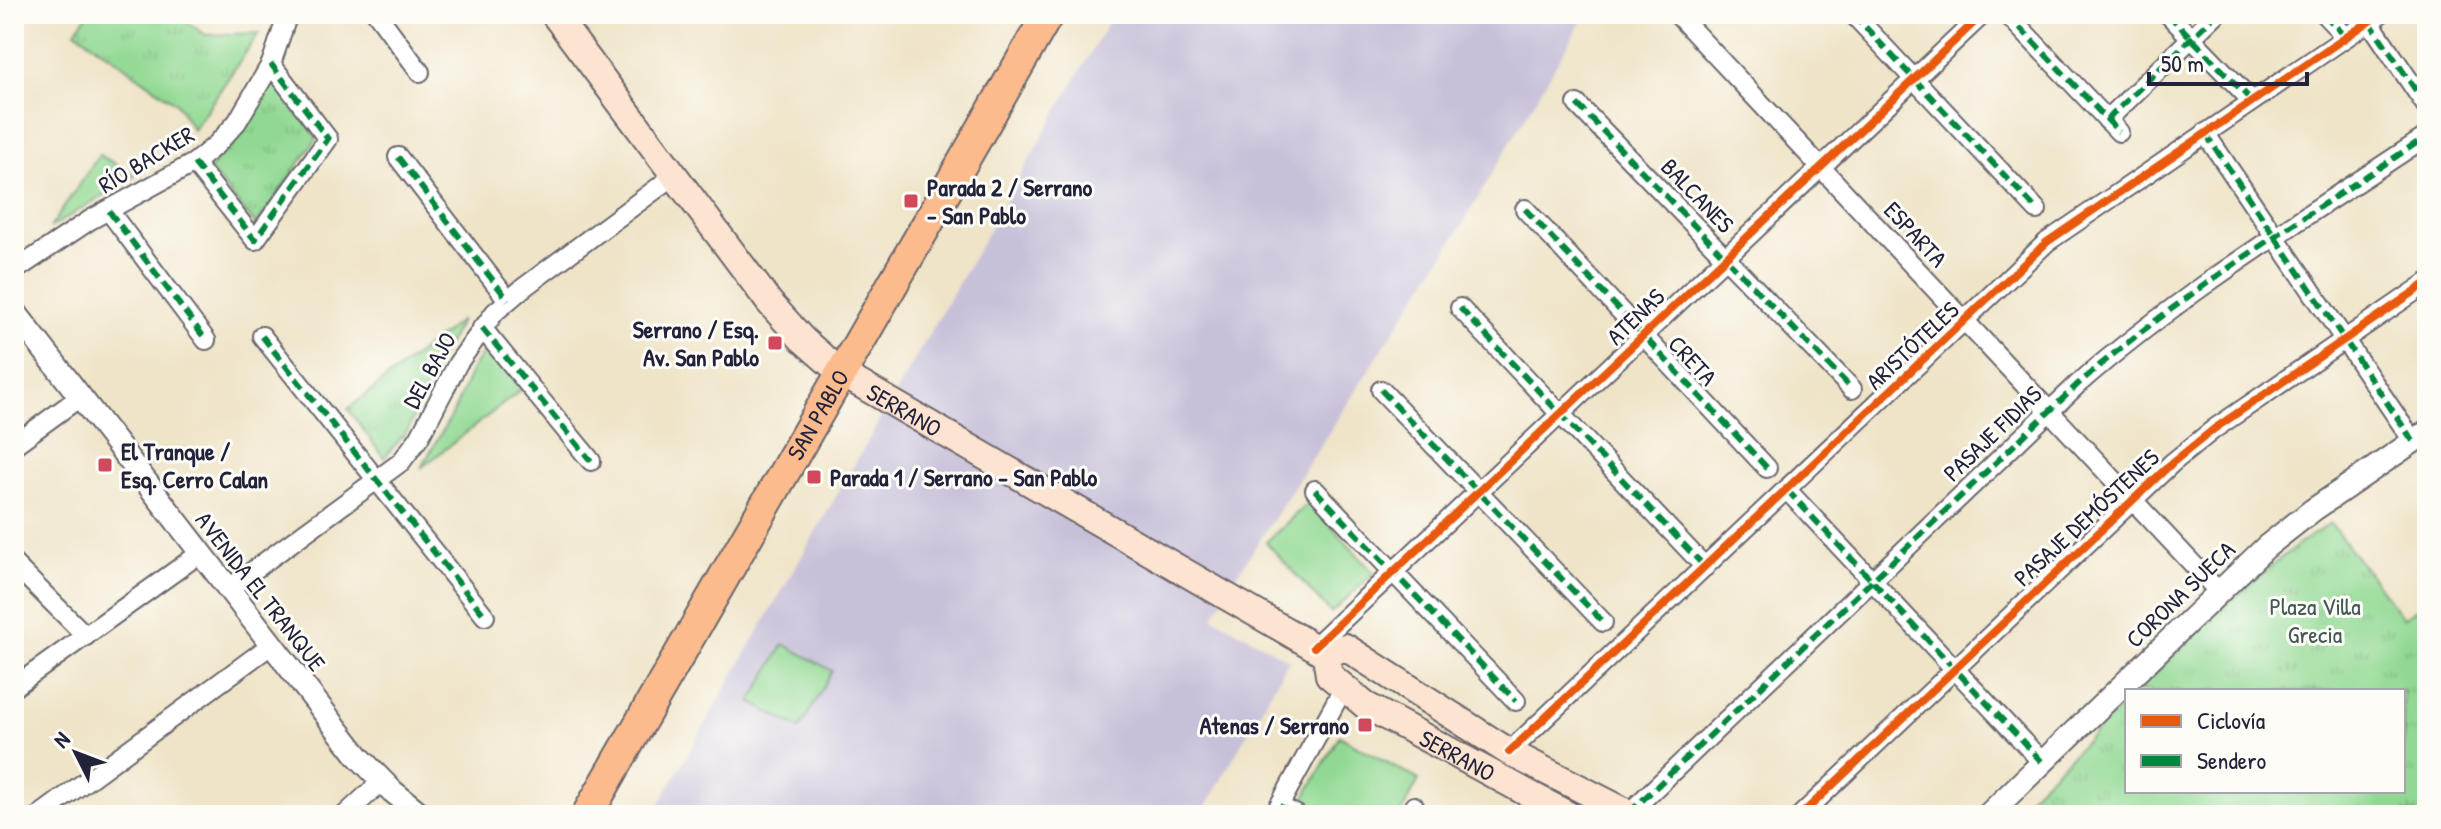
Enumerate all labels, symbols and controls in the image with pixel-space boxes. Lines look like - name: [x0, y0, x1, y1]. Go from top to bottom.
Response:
- scale bar: [2149, 36, 2307, 86]
- text: 50 m: [2161, 47, 2204, 79]
- street label: RÍO BACKER: [92, 118, 200, 200]
- street label: BALCANES: [1655, 151, 1741, 239]
- place label: Parada 2 / Serrano - San Pablo: [927, 171, 1093, 231]
- marker: Parada 2 / Serrano - San Pablo: [902, 192, 920, 210]
- street label: ESPARTA: [1877, 194, 1955, 274]
- street label: ATENAS: [1599, 281, 1671, 351]
- street label: ARISTÓTELES: [1859, 294, 1965, 396]
- place label: Serrano / Esq. Av. San Pablo: [633, 313, 759, 373]
- street label: DEL BAJO: [395, 326, 463, 414]
- street label: CRETA: [1662, 328, 1725, 392]
- marker: Serrano / Esq. Av. San Pablo: [766, 334, 784, 352]
- street label: SAN PABLO: [779, 364, 856, 465]
- street label: SERRANO: [861, 376, 948, 444]
- street label: PASAJE FIDIAS: [1936, 378, 2048, 488]
- place label: El Tranque / Esq. Cerro Calan: [121, 435, 268, 496]
- street label: PASAJE DEMÓSTENES: [2006, 441, 2166, 593]
- marker: El Tranque / Esq. Cerro Calan: [96, 456, 114, 474]
- place label: Parada 1 / Serrano - San Pablo: [830, 461, 1098, 493]
- marker: Parada 1 / Serrano - San Pablo: [805, 468, 823, 486]
- street label: AVENIDA EL TRANQUE: [189, 505, 334, 678]
- street label: CORONA SUECA: [2118, 534, 2242, 654]
- park label: Plaza Villa Grecia: [2269, 590, 2361, 650]
- legend: [2125, 689, 2405, 793]
- text: Ciclovía: [2197, 704, 2265, 736]
- place label: Atenas / Serrano: [1200, 709, 1349, 741]
- north arrow: [36, 713, 116, 793]
- marker: Atenas / Serrano: [1356, 716, 1374, 734]
- street label: SERRANO: [1414, 722, 1501, 789]
- text: N: [46, 725, 76, 754]
- text: Sendero: [2197, 744, 2267, 776]

